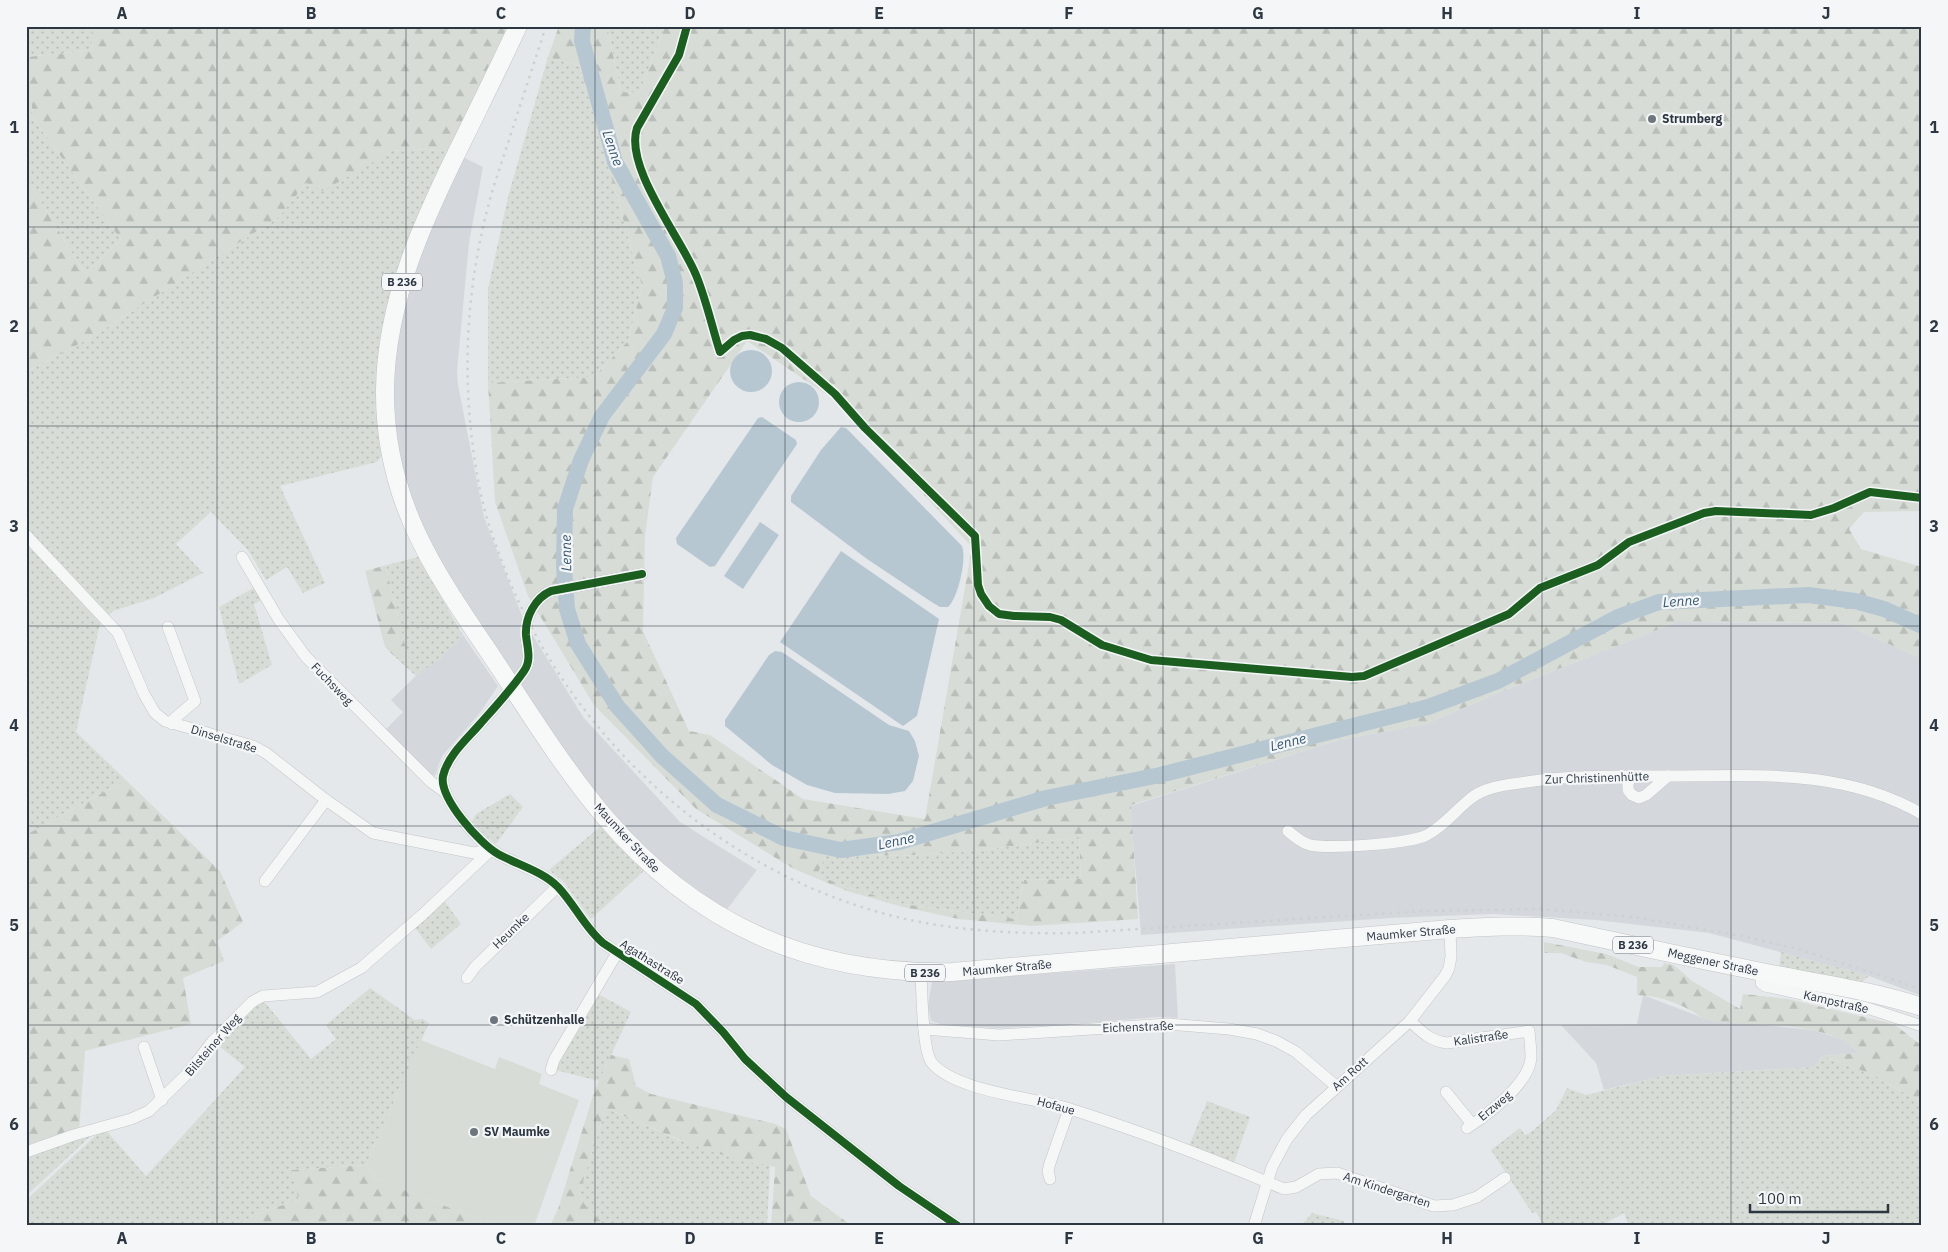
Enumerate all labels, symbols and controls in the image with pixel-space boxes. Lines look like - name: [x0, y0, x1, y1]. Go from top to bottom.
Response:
- text: A: [117, 3, 128, 23]
- text: B: [306, 3, 317, 23]
- text: C: [496, 3, 506, 23]
- text: D: [684, 3, 696, 23]
- text: E: [874, 3, 884, 23]
- text: F: [1064, 3, 1074, 23]
- text: G: [1252, 3, 1264, 23]
- text: H: [1441, 3, 1453, 23]
- text: I: [1634, 3, 1641, 23]
- text: J: [1822, 3, 1830, 23]
- place label: Strumberg: [1662, 111, 1722, 126]
- marker: Strumberg: [1646, 113, 1658, 125]
- text: 1: [9, 117, 19, 137]
- text: 1: [1929, 117, 1939, 137]
- water label: Lenne: [599, 128, 627, 168]
- road number: B 236: [382, 274, 422, 290]
- text: 2: [9, 316, 19, 336]
- text: 2: [1929, 316, 1939, 336]
- text: 3: [9, 516, 19, 536]
- text: 3: [1929, 516, 1939, 536]
- water label: Lenne: [557, 534, 575, 572]
- water label: Lenne: [1662, 591, 1700, 611]
- street label: Fuchsweg: [308, 659, 357, 709]
- text: 4: [9, 715, 19, 735]
- text: 4: [1929, 715, 1939, 735]
- street label: Dinselstraße: [189, 721, 260, 756]
- water label: Lenne: [1268, 729, 1308, 755]
- street label: Zur Christinenhütte: [1545, 768, 1650, 787]
- street label: Maumker Straße: [591, 800, 664, 876]
- water label: Lenne: [876, 828, 916, 854]
- street label: Heumke: [489, 909, 532, 952]
- text: 5: [9, 915, 19, 935]
- text: 5: [1929, 915, 1939, 935]
- street label: Maumker Straße: [1366, 921, 1457, 944]
- street label: Agathastraße: [617, 936, 687, 987]
- road number: B 236: [1613, 936, 1653, 954]
- street label: Meggener Straße: [1666, 945, 1760, 979]
- street label: Maumker Straße: [962, 956, 1053, 979]
- road number: B 236: [905, 964, 945, 981]
- street label: Kampstraße: [1802, 987, 1870, 1016]
- street label: Bilsteiner Weg: [181, 1010, 244, 1079]
- place label: Schützenhalle: [504, 1012, 585, 1027]
- marker: Schützenhalle: [488, 1014, 500, 1026]
- street label: Eichenstraße: [1102, 1018, 1174, 1035]
- street label: Kalistraße: [1453, 1026, 1510, 1049]
- street label: Am Rott: [1328, 1053, 1371, 1094]
- street label: Erzweg: [1475, 1087, 1515, 1124]
- street label: Hofaue: [1035, 1093, 1077, 1118]
- text: 6: [9, 1114, 19, 1134]
- text: 6: [1929, 1114, 1939, 1134]
- place label: SV Maumke: [484, 1124, 550, 1139]
- marker: SV Maumke: [468, 1126, 480, 1138]
- street label: Am Kindergarten: [1342, 1168, 1433, 1211]
- scale bar: [1750, 1182, 1888, 1214]
- text: 100 m: [1758, 1189, 1802, 1208]
- text: A: [117, 1228, 128, 1248]
- text: B: [306, 1228, 317, 1248]
- text: C: [496, 1228, 506, 1248]
- text: D: [684, 1228, 696, 1248]
- text: E: [874, 1228, 884, 1248]
- text: F: [1064, 1228, 1074, 1248]
- text: G: [1252, 1228, 1264, 1248]
- text: H: [1441, 1228, 1453, 1248]
- text: I: [1634, 1228, 1641, 1248]
- text: J: [1822, 1228, 1830, 1248]

